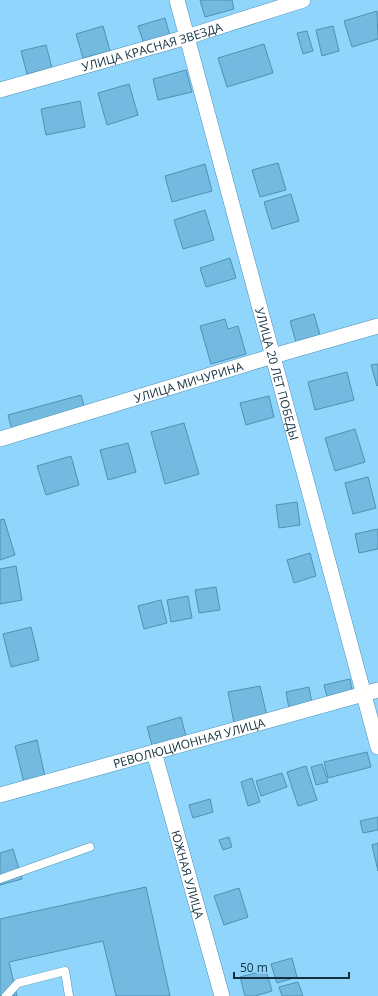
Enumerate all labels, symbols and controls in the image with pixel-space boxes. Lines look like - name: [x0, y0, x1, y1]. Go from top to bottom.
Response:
- street label: УЛИЦА КРАСНАЯ ЗВЕЗДА: [80, 18, 225, 75]
- street label: УЛИЦА 20 ЛЕТ ПОБЕДЫ: [252, 305, 304, 442]
- street label: УЛИЦА МИЧУРИНА: [132, 357, 245, 406]
- street label: РЕВОЛЮЦИОННАЯ УЛИЦА: [111, 713, 267, 772]
- street label: ЮЖНАЯ УЛИЦА: [168, 828, 209, 921]
- scale bar: [234, 954, 349, 980]
- text: 50 m: [240, 959, 268, 976]

